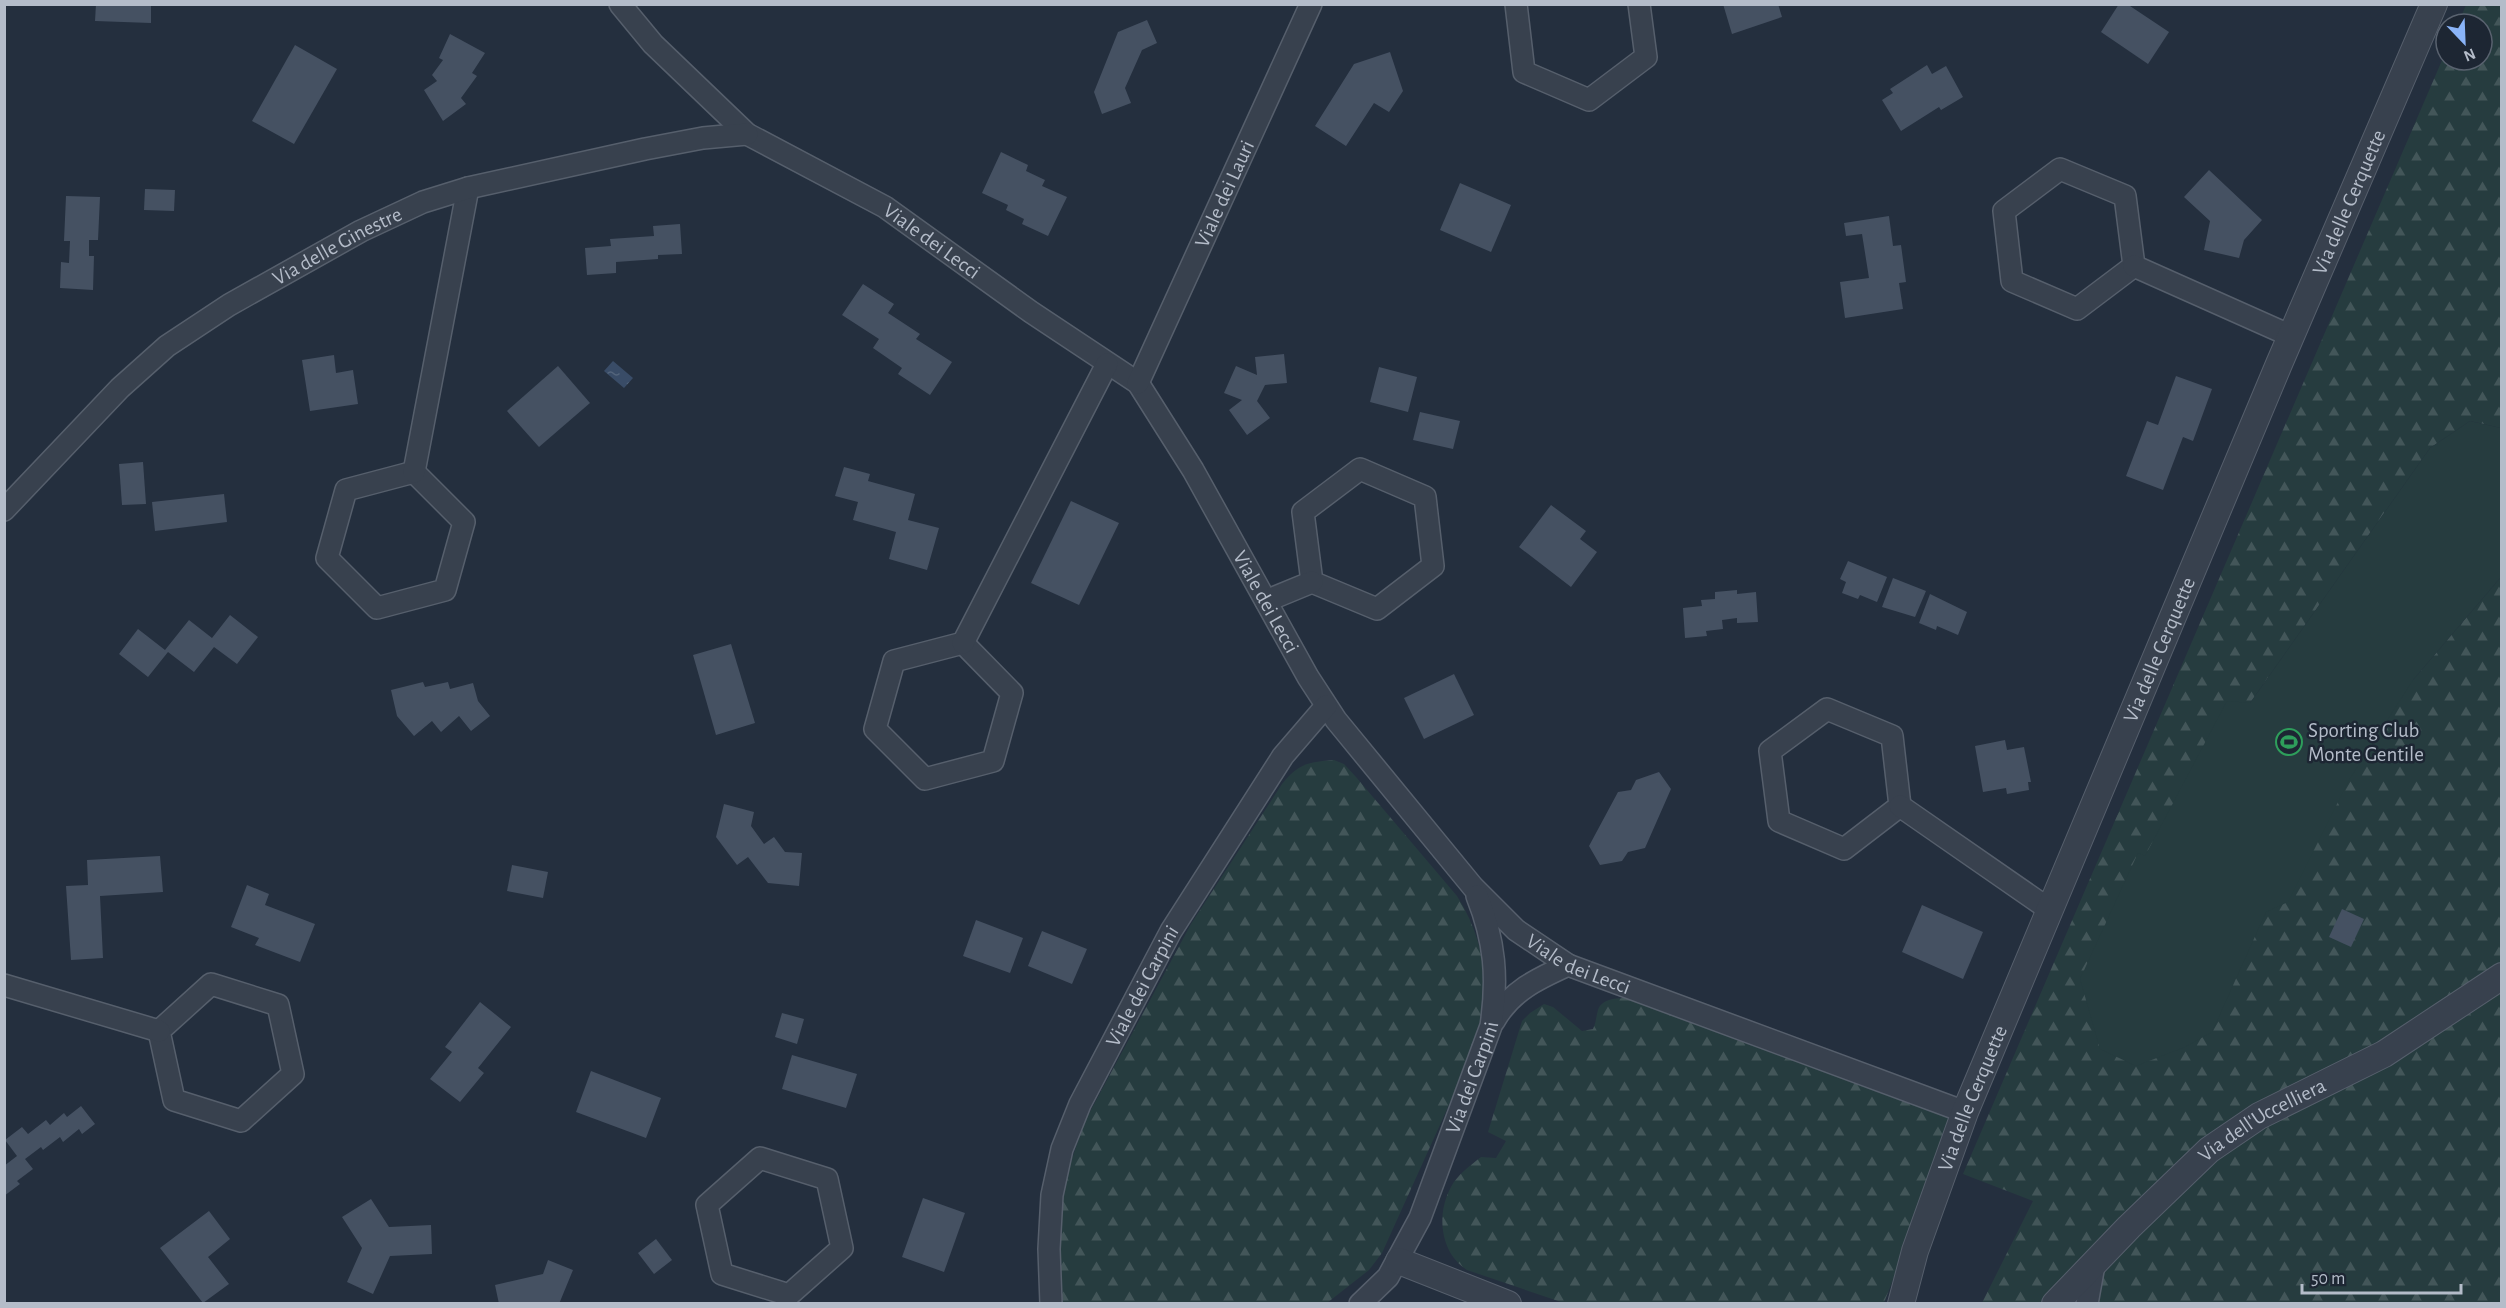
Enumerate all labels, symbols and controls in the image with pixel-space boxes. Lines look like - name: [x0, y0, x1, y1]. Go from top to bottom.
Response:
- north arrow: [2434, 12, 2494, 72]
- text: N: [2461, 45, 2478, 64]
- street label: Via delle Cerquette: [2309, 127, 2389, 278]
- street label: Viale dei Lauri: [1191, 137, 1258, 251]
- street label: Viale dei Lecci: [879, 200, 984, 283]
- street label: Via delle Ginestre: [269, 203, 405, 289]
- street label: Viale dei Lecci: [1229, 547, 1303, 657]
- street label: Via delle Cerquette: [2120, 574, 2199, 725]
- place label: Sporting Club Monte Gentile: [2308, 720, 2424, 765]
- sports icon: Sporting Club Monte Gentile: [2274, 727, 2304, 757]
- street label: Viale dei Carpini: [1102, 922, 1183, 1050]
- street label: Viale dei Lecci: [1522, 930, 1633, 998]
- street label: Via dei Carpini: [1442, 1020, 1503, 1137]
- street label: Via delle Cerquette: [1935, 1022, 2011, 1174]
- street label: Via dell'Uccelliera: [2194, 1075, 2329, 1166]
- scale bar: [2302, 1257, 2461, 1295]
- text: 50 m: [2311, 1270, 2345, 1288]

